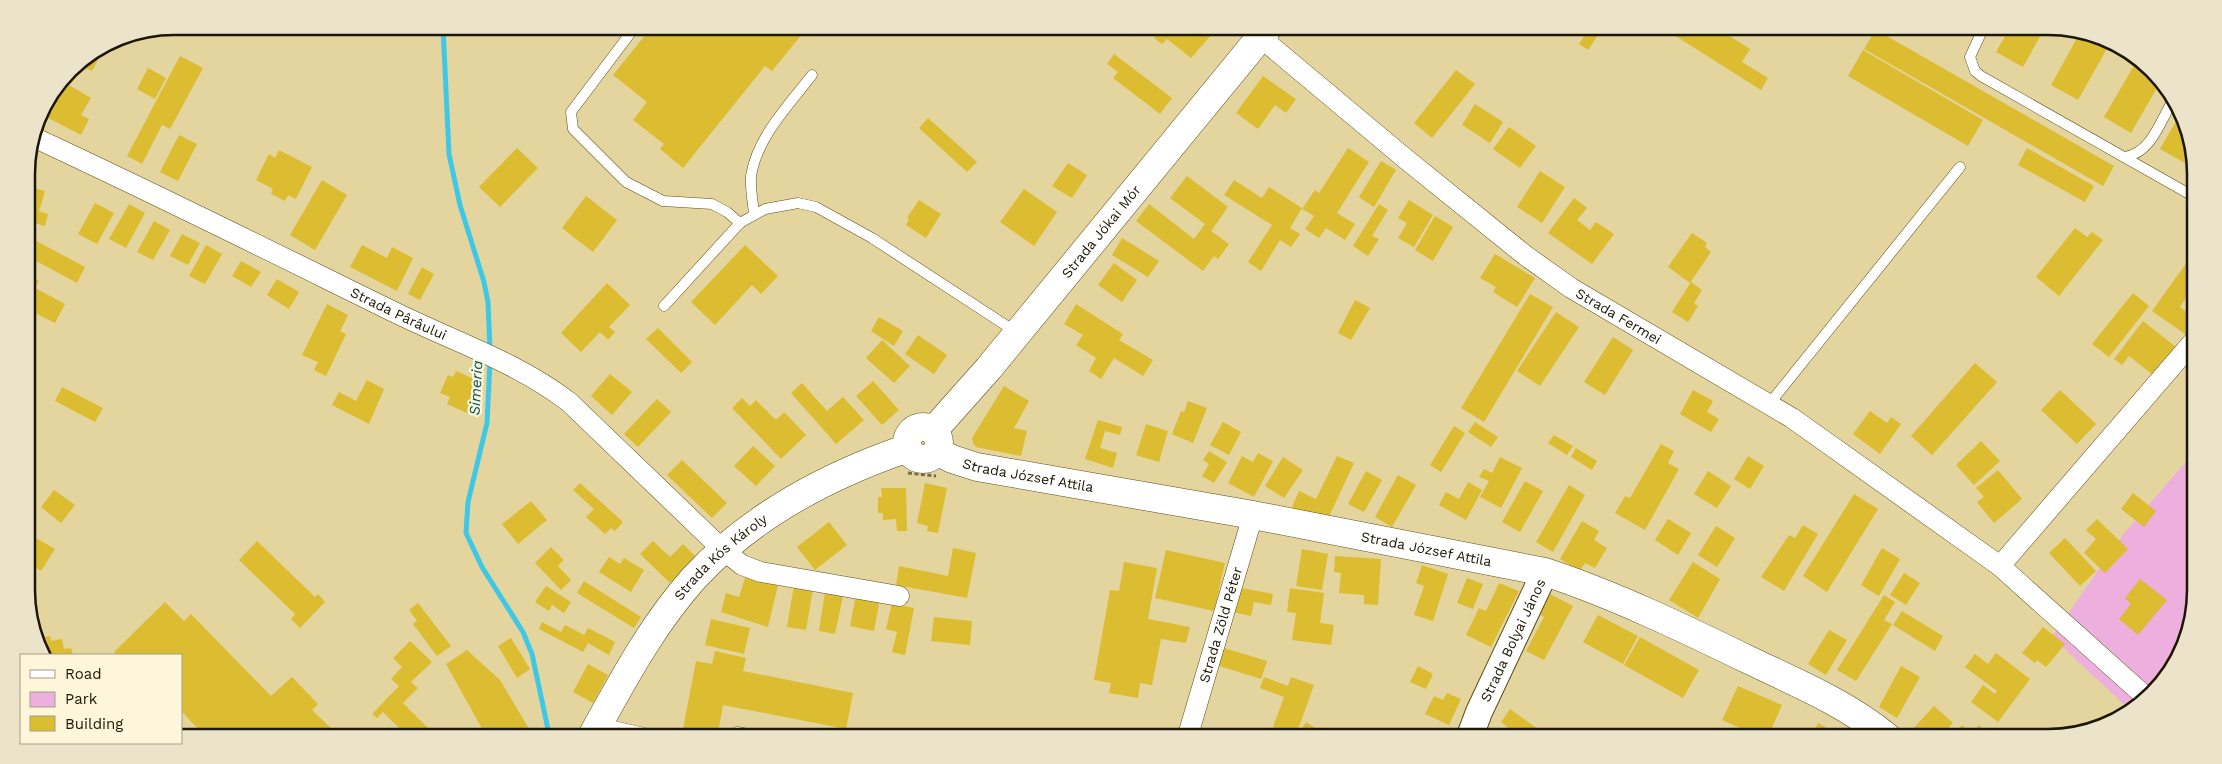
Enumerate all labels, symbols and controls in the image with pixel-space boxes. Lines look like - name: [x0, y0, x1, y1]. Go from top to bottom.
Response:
- street label: Strada Jókai Mór: [1058, 181, 1144, 281]
- street label: Strada Pârâului: [348, 284, 449, 343]
- street label: Strada Fermei: [1573, 285, 1664, 347]
- water label: Simeria: [466, 360, 486, 416]
- street label: Strada József Attila: [961, 455, 1095, 495]
- street label: Strada Kós Károly: [671, 510, 771, 603]
- street label: Strada József Attila: [1360, 528, 1493, 569]
- street label: Strada Zöld Péter: [1196, 565, 1245, 685]
- street label: Strada Bolyai János: [1477, 576, 1549, 704]
- legend: [20, 654, 182, 744]
- text: Road: [65, 665, 102, 683]
- text: Park: [65, 690, 98, 708]
- text: Building: [65, 715, 123, 733]

